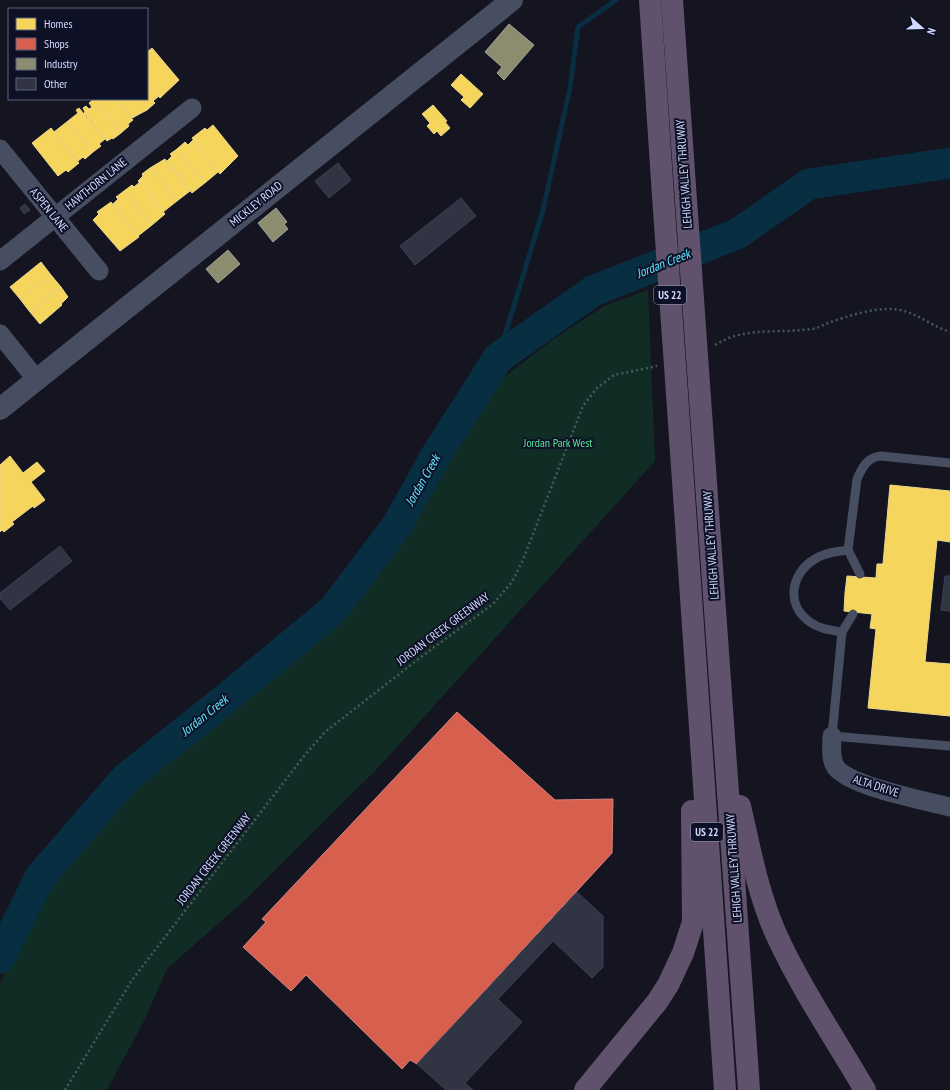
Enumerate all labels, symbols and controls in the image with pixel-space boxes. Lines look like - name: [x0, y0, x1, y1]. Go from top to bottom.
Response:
- legend: [8, 8, 148, 100]
- north arrow: [902, 8, 942, 48]
- text: Homes: [44, 16, 72, 31]
- text: N: [924, 26, 939, 37]
- text: Shops: [44, 36, 69, 51]
- text: Industry: [44, 56, 78, 71]
- text: Other: [44, 76, 68, 91]
- street label: LEHIGH VALLEY THRUWAY: [672, 118, 695, 229]
- street label: HAWTHORN LANE: [62, 154, 130, 213]
- street label: MICKLEY ROAD: [226, 178, 285, 229]
- street label: ASPEN LANE: [27, 184, 72, 235]
- water label: Jordan Creek: [633, 244, 694, 282]
- road number: US 22: [654, 286, 686, 304]
- park label: Jordan Park West: [522, 435, 593, 450]
- water label: Jordan Creek: [400, 450, 445, 510]
- street label: LEHIGH VALLEY THRUWAY: [699, 489, 722, 600]
- street label: JORDAN CREEK GREENWAY: [393, 588, 492, 669]
- water label: Jordan Creek: [176, 690, 233, 740]
- street label: ALTA DRIVE: [851, 771, 901, 800]
- street label: JORDAN CREEK GREENWAY: [173, 809, 254, 908]
- street label: LEHIGH VALLEY THRUWAY: [722, 812, 745, 923]
- road number: US 22: [691, 823, 723, 841]

